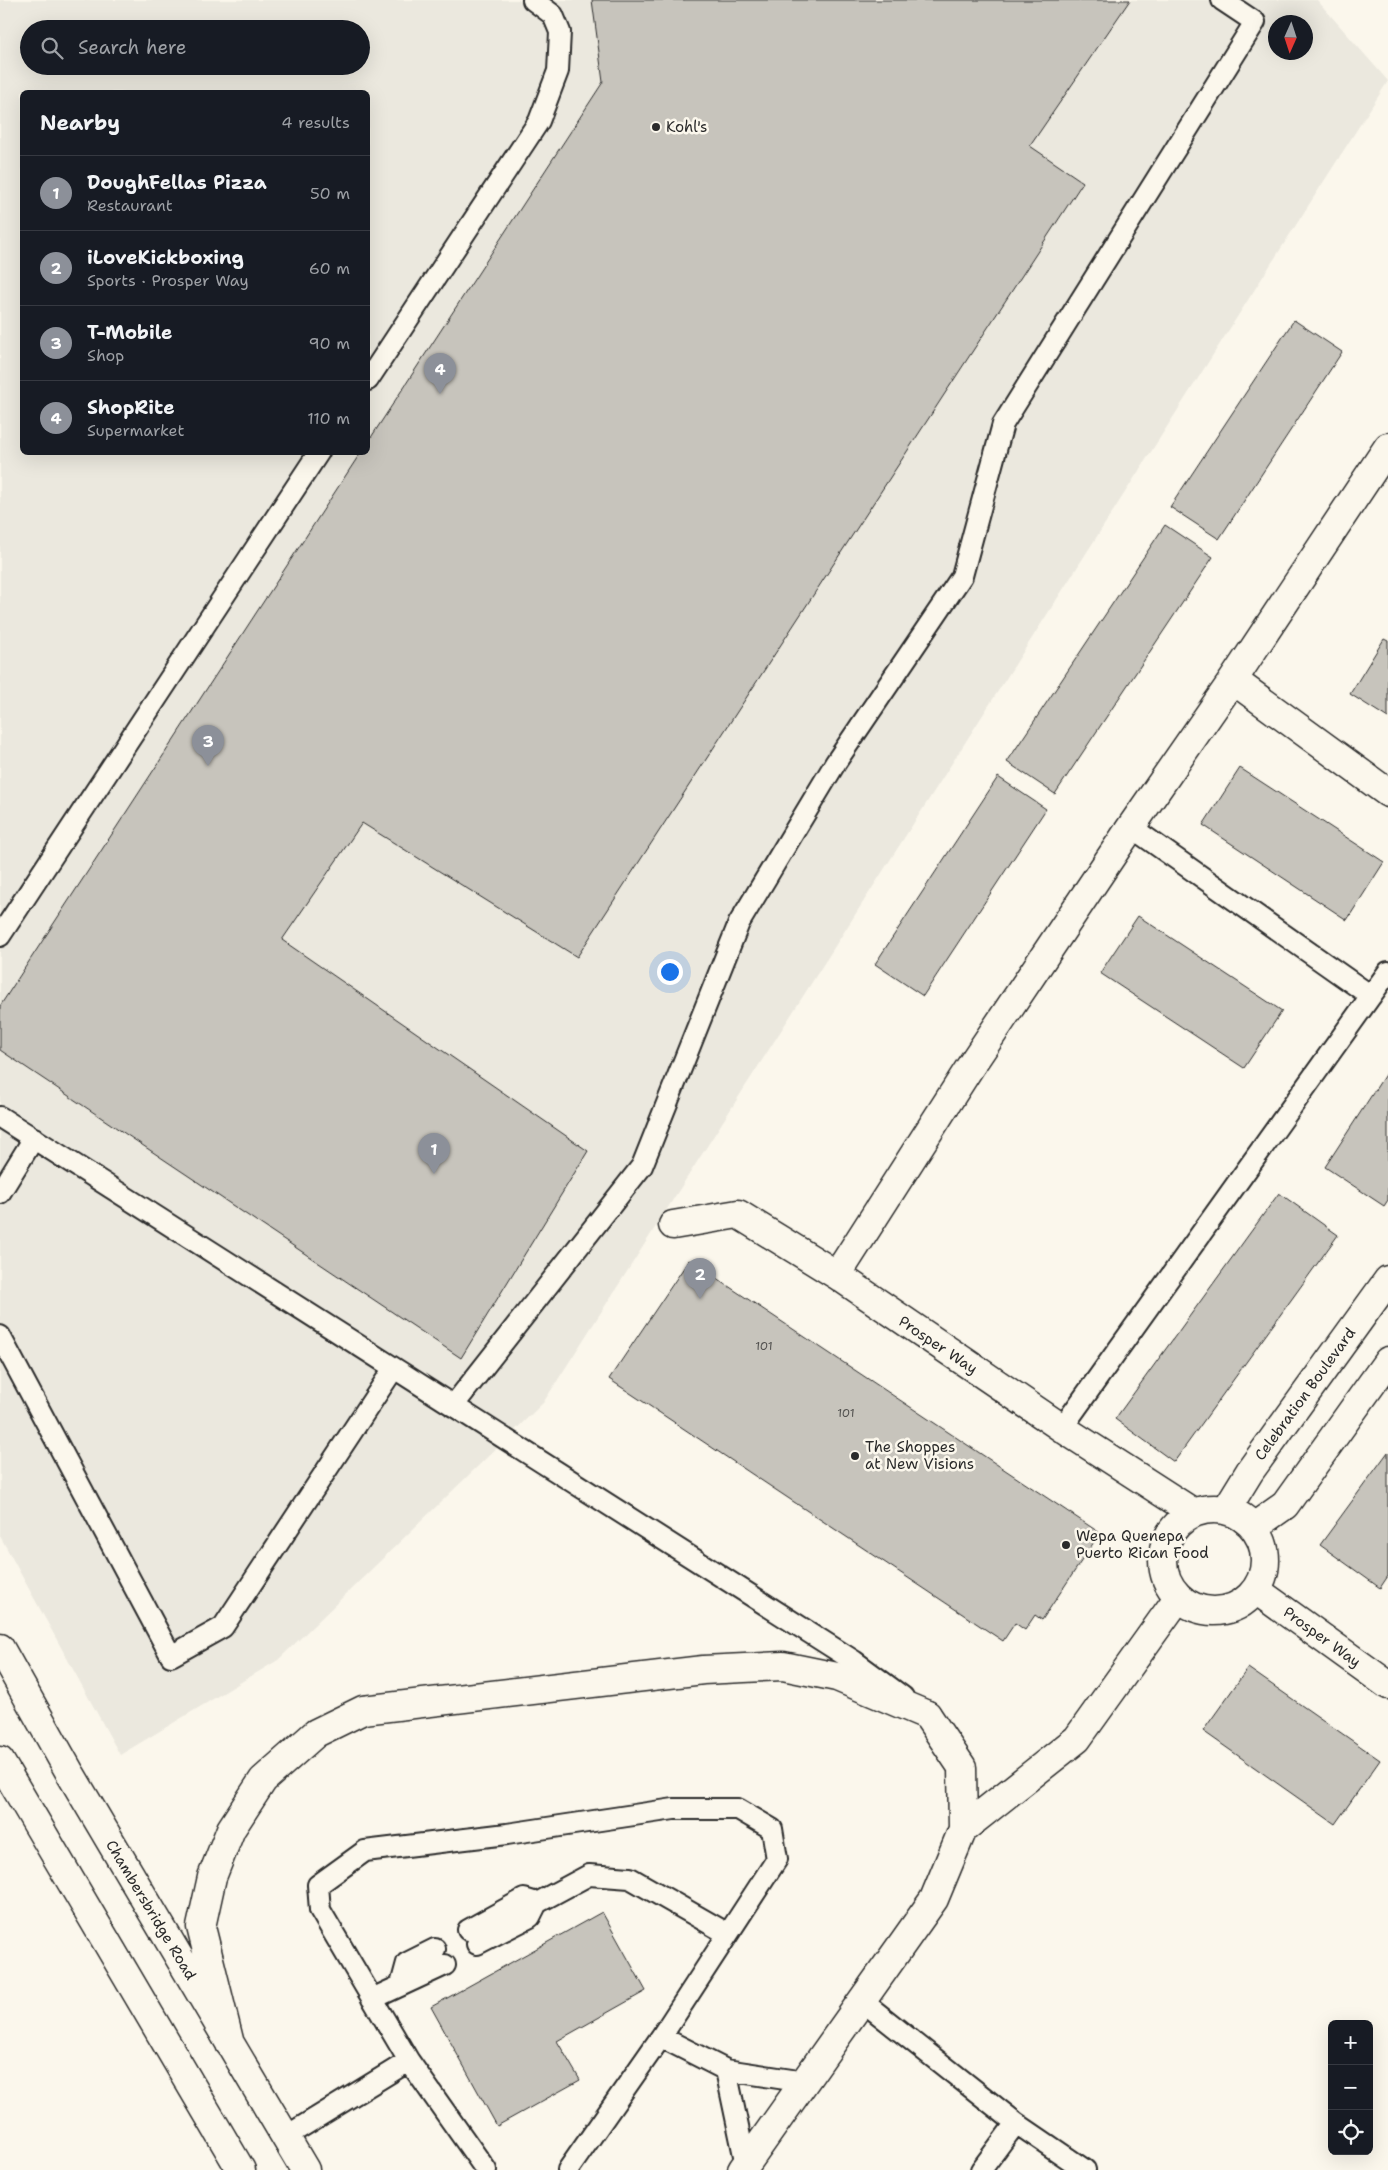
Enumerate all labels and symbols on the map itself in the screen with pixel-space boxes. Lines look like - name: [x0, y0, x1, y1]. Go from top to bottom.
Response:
- north arrow: [1268, 15, 1313, 60]
- place label: Kohl's: [666, 117, 707, 137]
- marker: Kohl's: [650, 121, 662, 133]
- pin: 4: [424, 353, 456, 394]
- pin: 3: [192, 725, 224, 766]
- your location: [657, 959, 683, 985]
- pin: 1: [418, 1133, 450, 1174]
- pin: 2: [684, 1258, 716, 1299]
- street label: Prosper Way: [895, 1311, 981, 1379]
- street label: Celebration Boulevard: [1250, 1323, 1360, 1464]
- house number: 101: [755, 1338, 773, 1354]
- house number: 101: [837, 1405, 855, 1421]
- place label: The Shoppes at New Visions: [865, 1437, 974, 1474]
- marker: The Shoppes at New Visions: [849, 1450, 861, 1462]
- place label: Wepa Quenepa Puerto Rican Food: [1076, 1526, 1209, 1563]
- marker: Wepa Quenepa Puerto Rican Food: [1060, 1539, 1072, 1551]
- street label: Prosper Way: [1279, 1602, 1365, 1672]
- street label: Chambersbridge Road: [101, 1836, 201, 1984]

